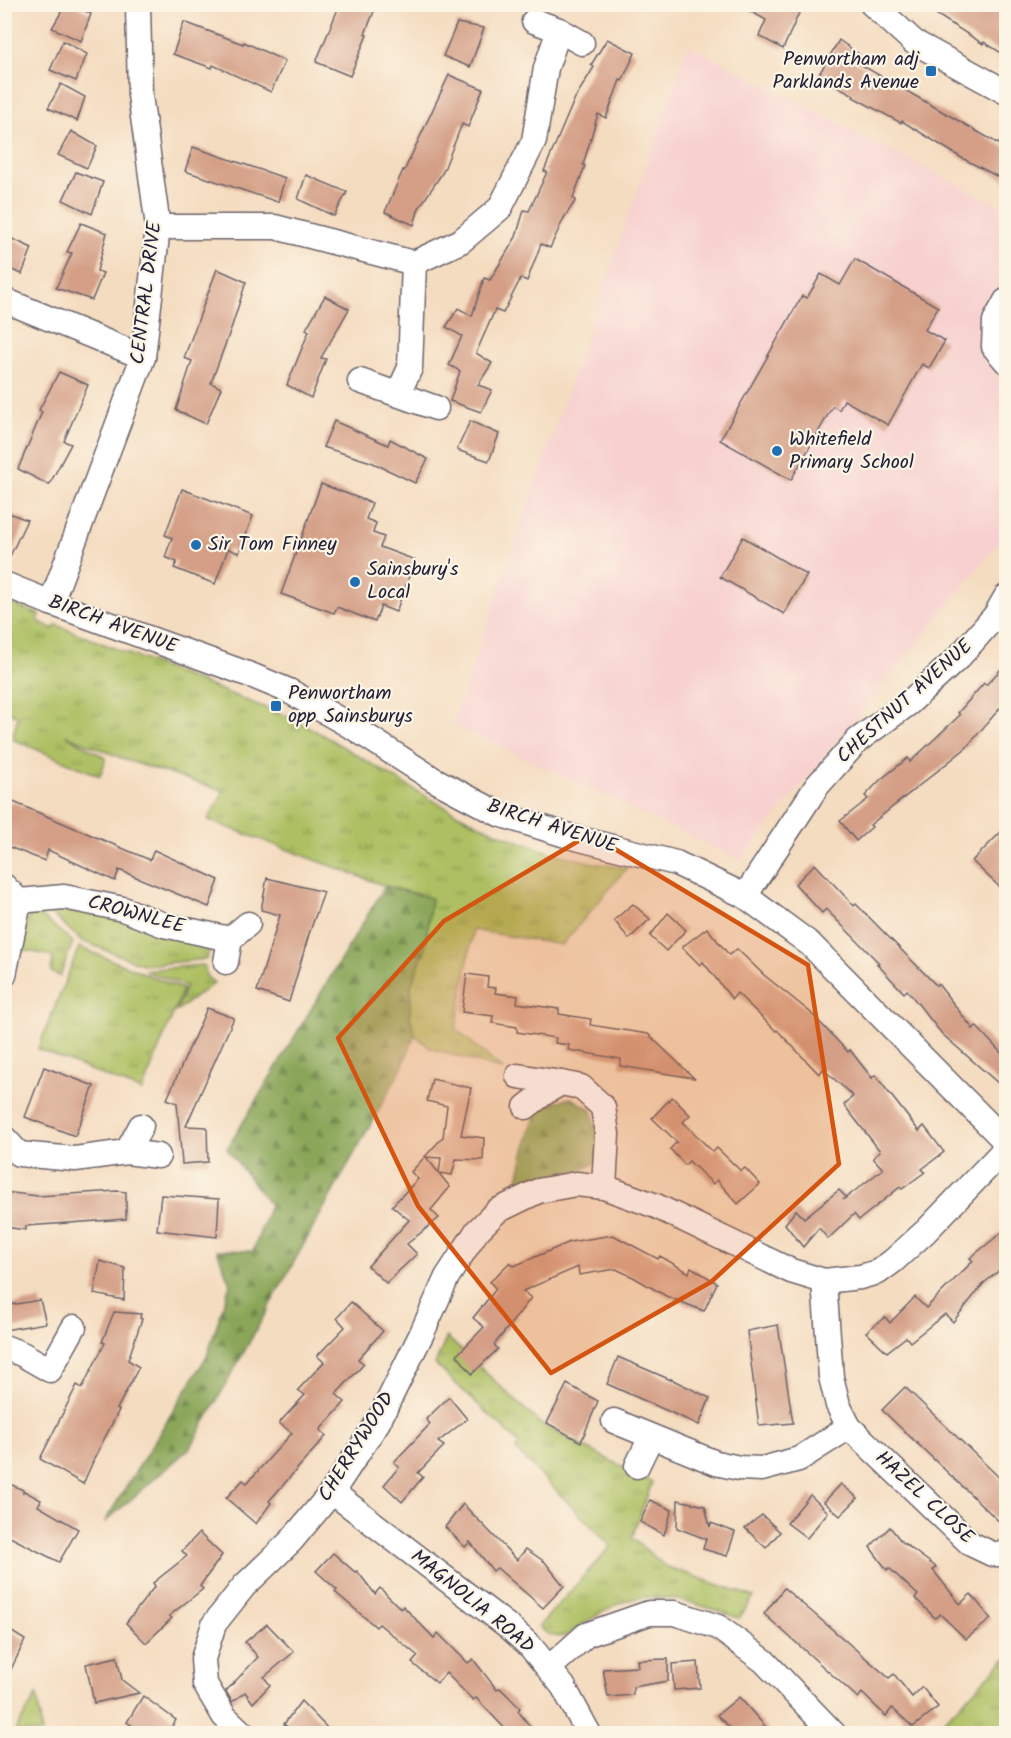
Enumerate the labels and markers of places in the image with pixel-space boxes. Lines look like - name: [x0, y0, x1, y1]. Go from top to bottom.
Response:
- place label: Penwortham adj Parklands Avenue: [772, 44, 920, 99]
- marker: Penwortham adj Parklands Avenue: [924, 64, 938, 78]
- place label: Whitefield Primary School: [789, 424, 914, 479]
- marker: Whitefield Primary School: [770, 444, 784, 458]
- place label: Sir Tom Finney: [208, 529, 337, 561]
- marker: Sir Tom Finney: [189, 538, 203, 552]
- place label: Sainsbury's Local: [367, 554, 459, 609]
- marker: Sainsbury's Local: [348, 575, 362, 589]
- place label: Penwortham opp Sainsburys: [288, 678, 413, 733]
- marker: Penwortham opp Sainsburys: [269, 699, 283, 713]

